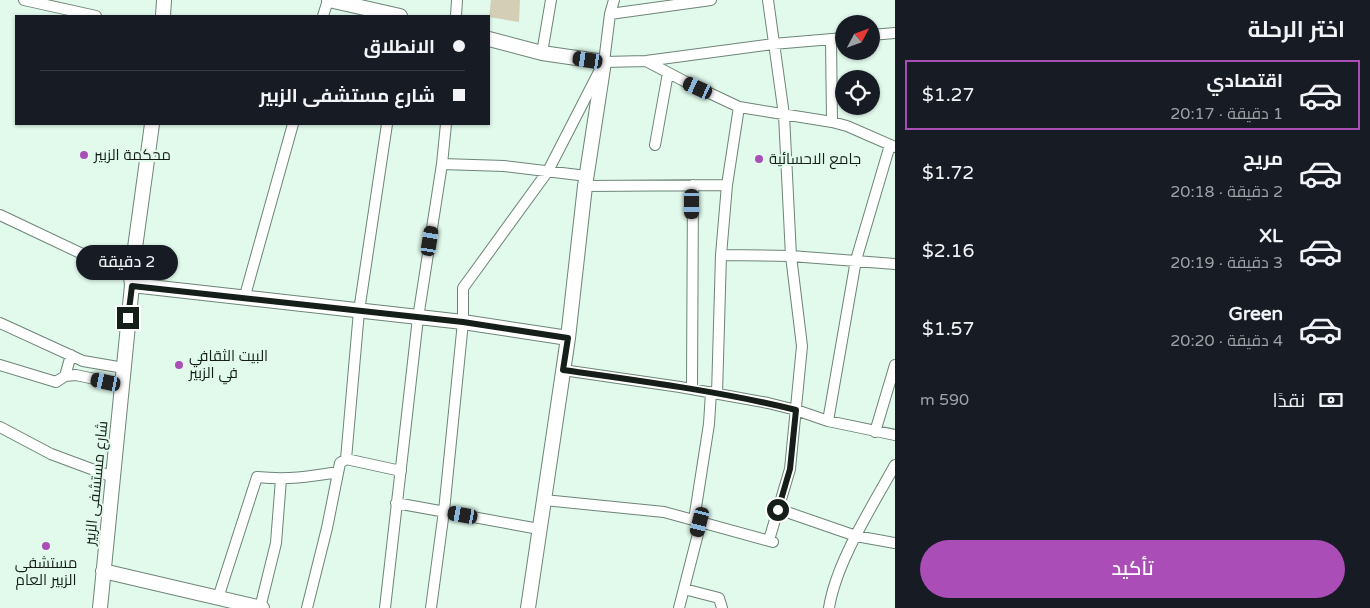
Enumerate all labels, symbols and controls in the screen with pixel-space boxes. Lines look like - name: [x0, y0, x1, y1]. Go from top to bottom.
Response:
- north arrow: [835, 15, 880, 60]
- map controls: [835, 15, 880, 115]
- text: اختر الرحلة: [1248, 17, 1345, 43]
- text: الانطلاق: [364, 36, 435, 58]
- car: [572, 50, 603, 70]
- button: locate: [835, 70, 880, 115]
- text: اقتصادي: [1207, 70, 1283, 92]
- icon: car: [1298, 73, 1343, 118]
- car: [681, 75, 714, 101]
- text: $1.27: [922, 84, 974, 106]
- text: شارع مستشفى الزبير: [259, 85, 435, 107]
- text: 1 دقيقة · 20:17: [1170, 104, 1283, 124]
- place label: محكمة الزبير: [93, 146, 171, 164]
- text: مريح: [1243, 148, 1283, 170]
- marker: محكمة الزبير: [78, 149, 90, 161]
- place label: جامع الاحسائية: [769, 150, 861, 170]
- icon: car: [1298, 151, 1343, 196]
- marker: جامع الاحسائية: [753, 153, 765, 165]
- text: $1.72: [922, 162, 974, 184]
- text: 2 دقيقة · 20:18: [1170, 182, 1283, 202]
- car: [684, 189, 699, 219]
- car: [420, 225, 439, 257]
- text: XL: [1259, 225, 1283, 247]
- icon: car: [1298, 229, 1343, 274]
- text: $2.16: [922, 240, 974, 262]
- callout: 2 دقيقة: [77, 246, 179, 280]
- text: 2 دقيقة: [99, 252, 155, 272]
- text: 3 دقيقة · 20:19: [1170, 253, 1283, 273]
- text: Green: [1229, 303, 1283, 325]
- route end: [117, 307, 139, 329]
- icon: car: [1298, 307, 1343, 352]
- text: $1.57: [922, 318, 974, 340]
- text: 4 دقيقة · 20:20: [1170, 331, 1283, 351]
- place label: البيت الثقافي في الزبير: [188, 347, 268, 385]
- marker: البيت الثقافي في الزبير: [173, 359, 185, 371]
- car: [89, 372, 122, 392]
- icon: cash: [1317, 386, 1345, 414]
- text: 590 m: [920, 390, 969, 410]
- text: نقدًا: [1273, 390, 1305, 412]
- street label: شارع مستشفى الزبير: [80, 420, 113, 547]
- route start: [767, 499, 789, 521]
- car: [446, 505, 479, 525]
- car: [689, 506, 710, 538]
- marker: مستشفى الزبير العام: [40, 540, 52, 552]
- button: تأكيد: [920, 540, 1345, 598]
- place label: مستشفى الزبير العام: [15, 554, 77, 590]

